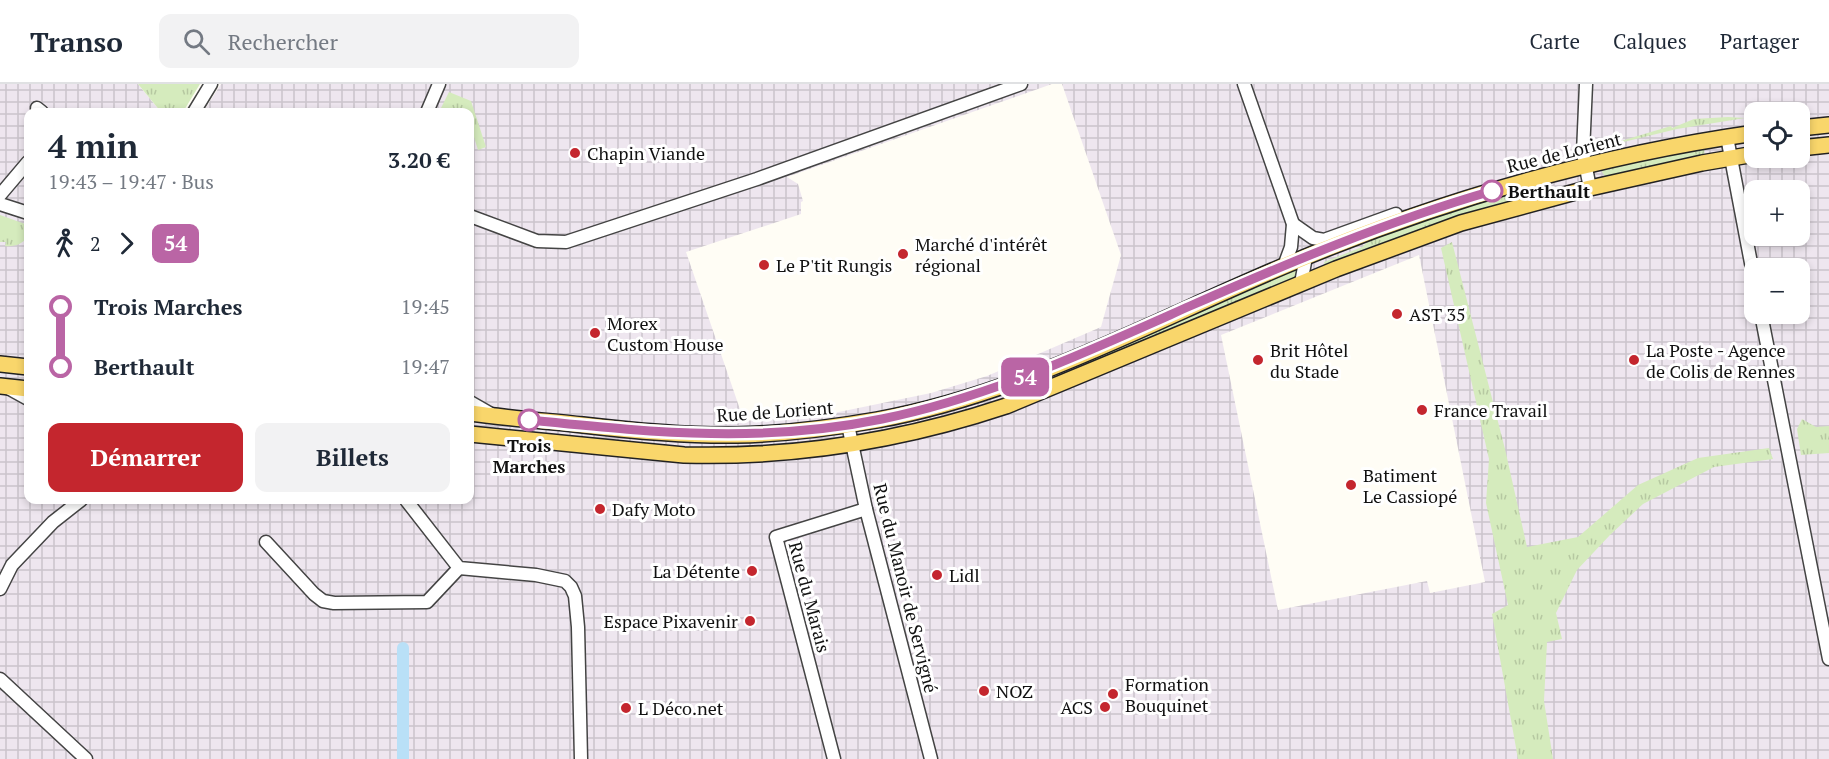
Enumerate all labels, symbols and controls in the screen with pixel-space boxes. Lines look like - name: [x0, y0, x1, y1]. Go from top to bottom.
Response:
- search box: [159, 14, 579, 68]
- text: Transo: [30, 23, 123, 60]
- icon: search: [180, 25, 213, 58]
- text: Rechercher: [228, 27, 338, 56]
- text: Carte: [1530, 27, 1580, 55]
- text: Calques: [1613, 27, 1687, 55]
- text: Partager: [1720, 27, 1799, 55]
- map controls: [1744, 102, 1810, 324]
- button: locate: [1744, 102, 1810, 168]
- text: 4 min: [48, 124, 138, 167]
- street label: Rue de Lorient: [1504, 126, 1624, 178]
- place label: Chapin Viande: [587, 141, 705, 165]
- text: 3.20 €: [388, 145, 450, 174]
- marker: Chapin Viande: [568, 146, 582, 160]
- text: 19:43 – 19:47 · Bus: [48, 168, 214, 195]
- place label: Berthault: [1508, 179, 1590, 203]
- marker: Berthault: [1481, 180, 1503, 202]
- button: +: [1744, 180, 1810, 246]
- icon: walk: [48, 227, 81, 260]
- icon: forward: [110, 227, 143, 260]
- text: 54: [164, 229, 187, 257]
- text: 2: [90, 230, 101, 257]
- place label: Marché d'intérêt régional: [915, 232, 1048, 277]
- marker: Marché d'intérêt régional: [896, 247, 910, 261]
- place label: Le P'tit Rungis: [776, 253, 892, 277]
- marker: Le P'tit Rungis: [757, 258, 771, 272]
- button: −: [1744, 258, 1810, 324]
- text: Trois Marches: [94, 292, 242, 321]
- text: 19:45: [401, 293, 450, 320]
- place label: AST 35: [1409, 302, 1466, 326]
- marker: AST 35: [1390, 307, 1404, 321]
- place label: Morex Custom House: [607, 311, 724, 356]
- marker: Morex Custom House: [588, 326, 602, 340]
- place label: Brit Hôtel du Stade: [1270, 338, 1348, 383]
- place label: La Poste - Agence de Colis de Rennes: [1646, 338, 1795, 383]
- text: Berthault: [94, 352, 194, 381]
- text: 19:47: [401, 353, 450, 380]
- marker: Brit Hôtel du Stade: [1251, 353, 1265, 367]
- marker: La Poste - Agence de Colis de Rennes: [1627, 353, 1641, 367]
- line badge: 54: [998, 358, 1052, 396]
- text: 54: [1013, 363, 1037, 391]
- street label: Rue de Lorient: [716, 395, 835, 427]
- place label: France Travail: [1434, 398, 1548, 422]
- marker: France Travail: [1415, 403, 1429, 417]
- marker: Trois Marches: [518, 409, 540, 431]
- button: Démarrer: [48, 423, 243, 492]
- button: Billets: [255, 423, 450, 492]
- place label: Trois Marches: [493, 433, 565, 478]
- place label: Batiment Le Cassiopé: [1363, 463, 1457, 508]
- marker: Batiment Le Cassiopé: [1344, 478, 1358, 492]
- street label: Rue du Manoir de Servigné: [868, 481, 944, 695]
- place label: Dafy Moto: [612, 497, 695, 521]
- marker: Dafy Moto: [593, 502, 607, 516]
- street label: Rue du Marais: [784, 539, 836, 655]
- place label: La Détente: [653, 559, 740, 583]
- place label: Lidl: [949, 563, 980, 587]
- marker: La Détente: [745, 564, 759, 578]
- marker: Lidl: [930, 568, 944, 582]
- place label: Espace Pixavenir: [604, 609, 738, 633]
- marker: Espace Pixavenir: [743, 614, 757, 628]
- place label: Formation Bouquinet: [1125, 672, 1209, 717]
- place label: NOZ: [996, 679, 1033, 703]
- marker: NOZ: [977, 684, 991, 698]
- marker: Formation Bouquinet: [1106, 687, 1120, 701]
- place label: ACS: [1060, 695, 1093, 719]
- place label: L Déco.net: [638, 696, 724, 720]
- marker: ACS: [1098, 700, 1112, 714]
- marker: L Déco.net: [619, 701, 633, 715]

